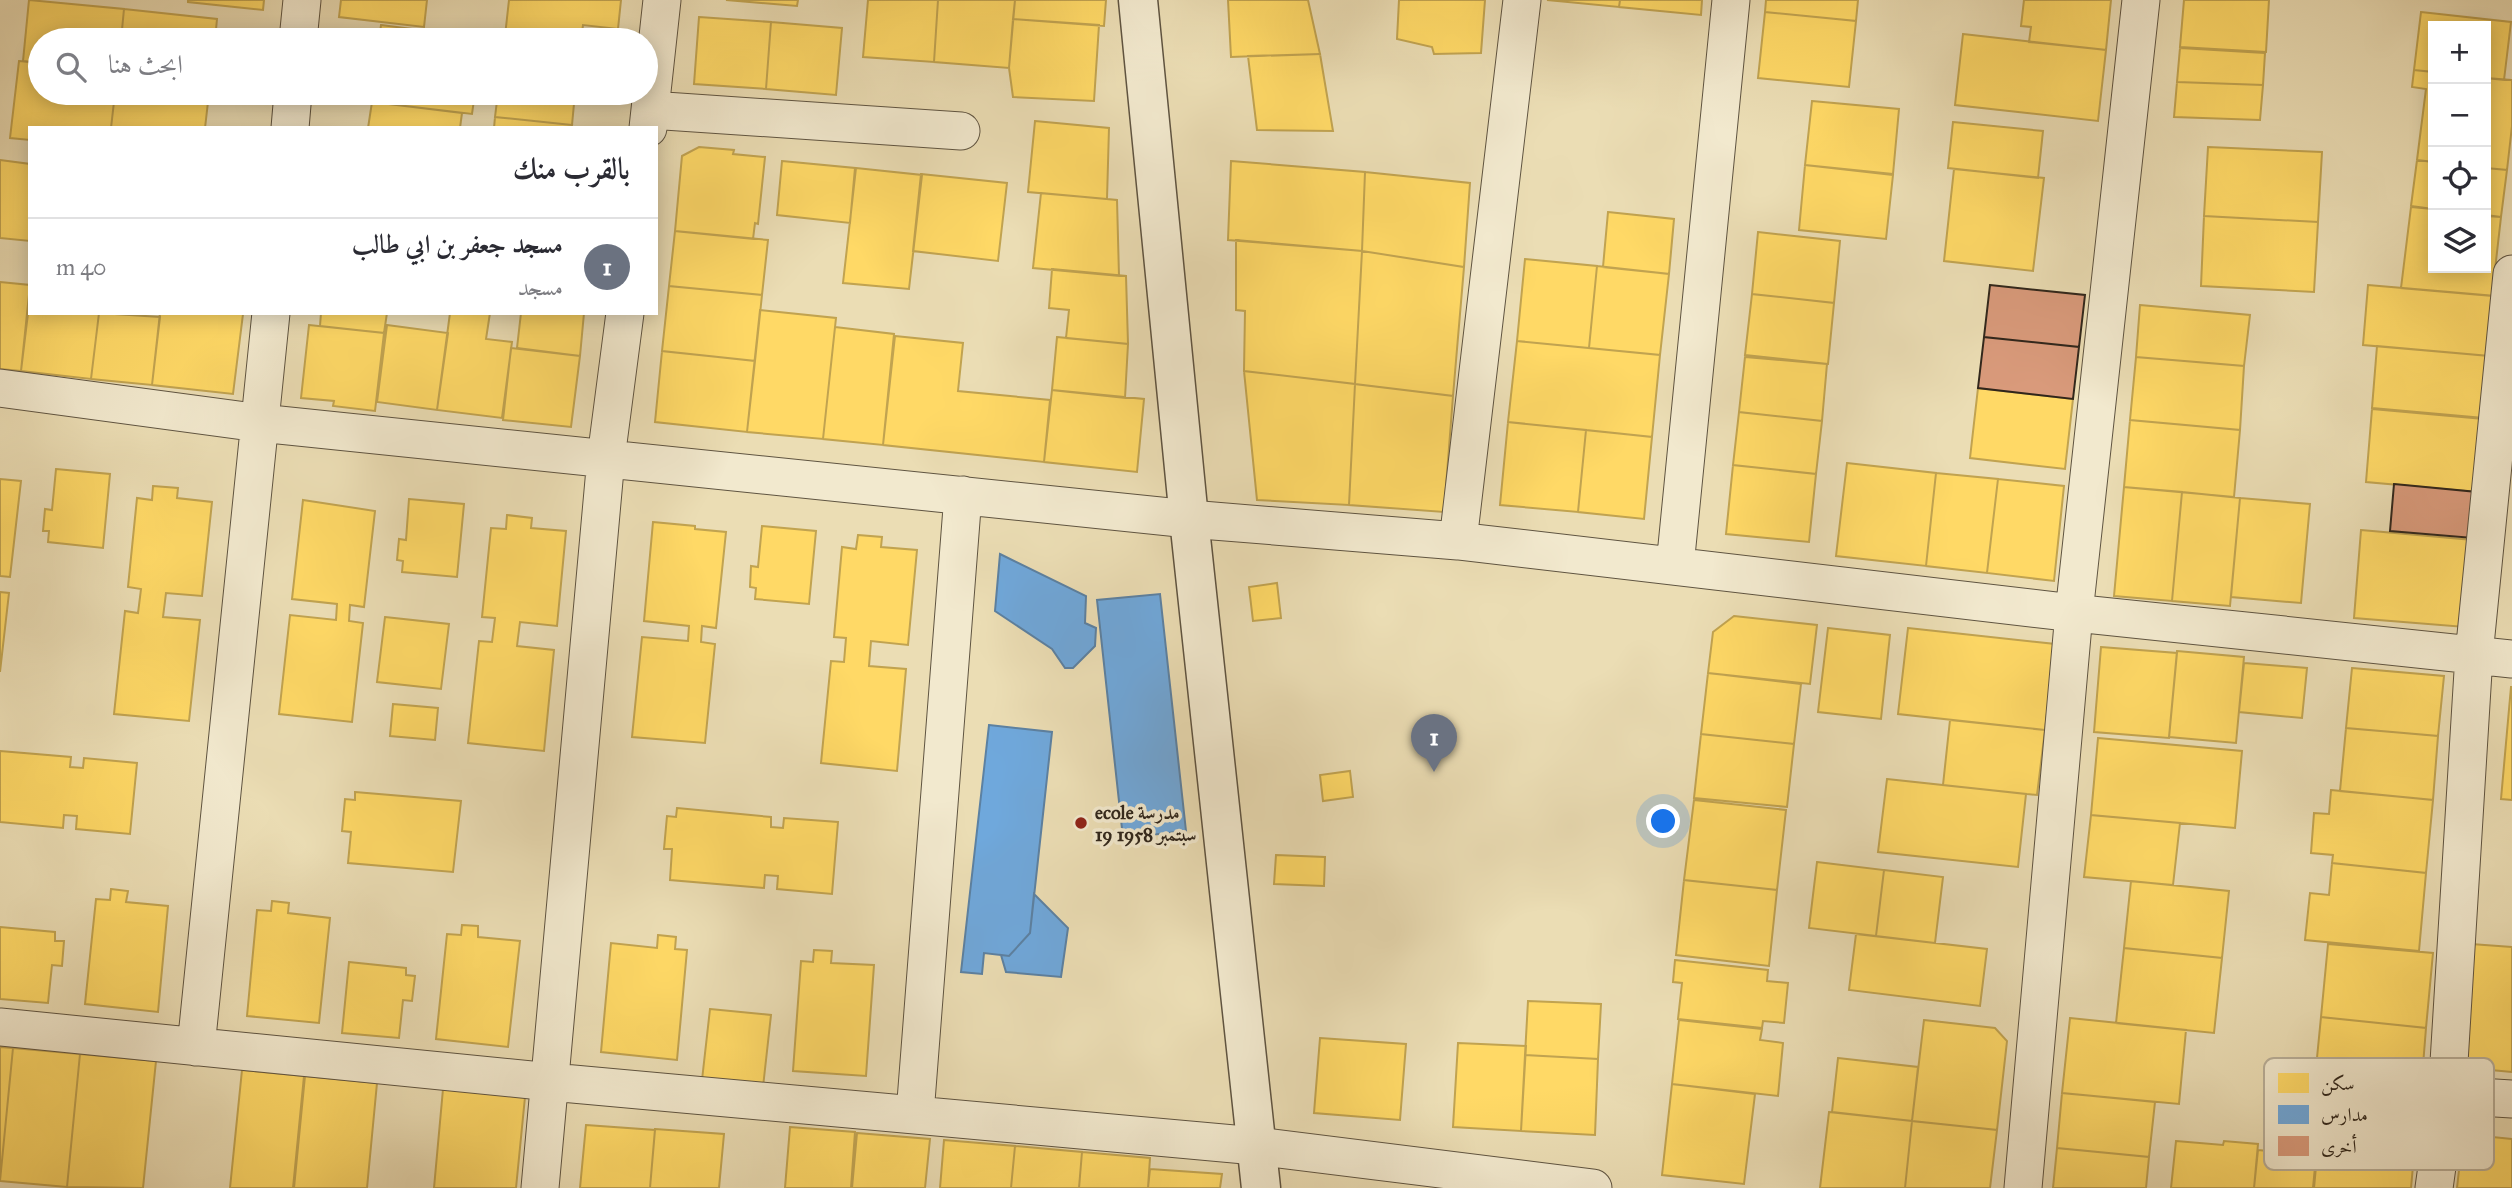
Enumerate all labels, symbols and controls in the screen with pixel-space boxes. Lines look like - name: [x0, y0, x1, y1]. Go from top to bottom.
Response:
- map controls: [2428, 21, 2491, 273]
- button: +: [2428, 21, 2491, 84]
- search box: [28, 28, 658, 105]
- icon: search: [52, 48, 90, 86]
- text: ابحث هنا: [108, 48, 183, 80]
- button: −: [2428, 84, 2491, 147]
- button: locate: [2428, 147, 2491, 210]
- text: بالقرب منك: [513, 151, 630, 187]
- button: layers: [2428, 210, 2491, 273]
- text: مسجد جعفر بن ابي طالب: [352, 228, 563, 260]
- text: 40 m: [56, 253, 106, 281]
- text: 1: [602, 253, 612, 281]
- text: مسجد: [518, 273, 563, 301]
- pin: 1: [1411, 714, 1457, 772]
- place label: ecole مدرسة 19 سبتمبر 1958: [1095, 801, 1197, 847]
- your location: [1646, 804, 1680, 838]
- marker: ecole مدرسة 19 سبتمبر 1958: [1073, 815, 1089, 831]
- legend: [2264, 1058, 2494, 1170]
- text: سكن: [2321, 1072, 2355, 1097]
- text: مدارس: [2321, 1103, 2368, 1126]
- text: أخرى: [2321, 1134, 2357, 1158]

